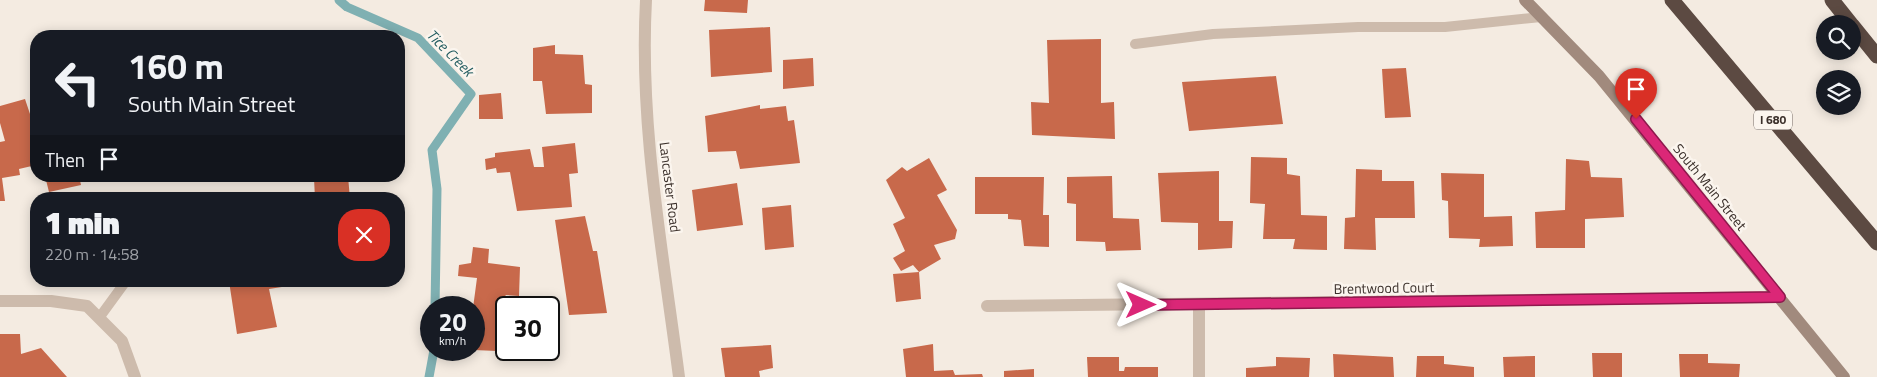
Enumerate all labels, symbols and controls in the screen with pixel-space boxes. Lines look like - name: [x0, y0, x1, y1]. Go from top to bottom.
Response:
- map controls: [1816, 15, 1861, 115]
- button: search: [1816, 15, 1861, 60]
- water label: Tice Creek: [421, 24, 481, 83]
- text: 160 m: [128, 39, 224, 93]
- icon: left: [45, 50, 110, 115]
- pin: [1615, 68, 1657, 119]
- button: layers: [1816, 70, 1861, 115]
- icon: arrive: [1622, 75, 1650, 103]
- text: South Main Street: [128, 87, 295, 121]
- road number: I 680: [1754, 110, 1792, 130]
- street label: South Main Street: [1669, 139, 1752, 235]
- street label: Lancaster Road: [655, 140, 686, 233]
- text: Then: [45, 145, 85, 174]
- icon: arrive: [95, 145, 123, 173]
- text: 1 min: [45, 200, 120, 246]
- button: close: [338, 209, 390, 261]
- text: 220 m · 14:58: [45, 242, 139, 266]
- street label: Brentwood Court: [1333, 276, 1435, 299]
- position arrow: [1114, 278, 1166, 330]
- speed limit sign: 30: [495, 296, 560, 361]
- text: 20: [438, 303, 467, 341]
- text: km/h: [439, 331, 466, 350]

